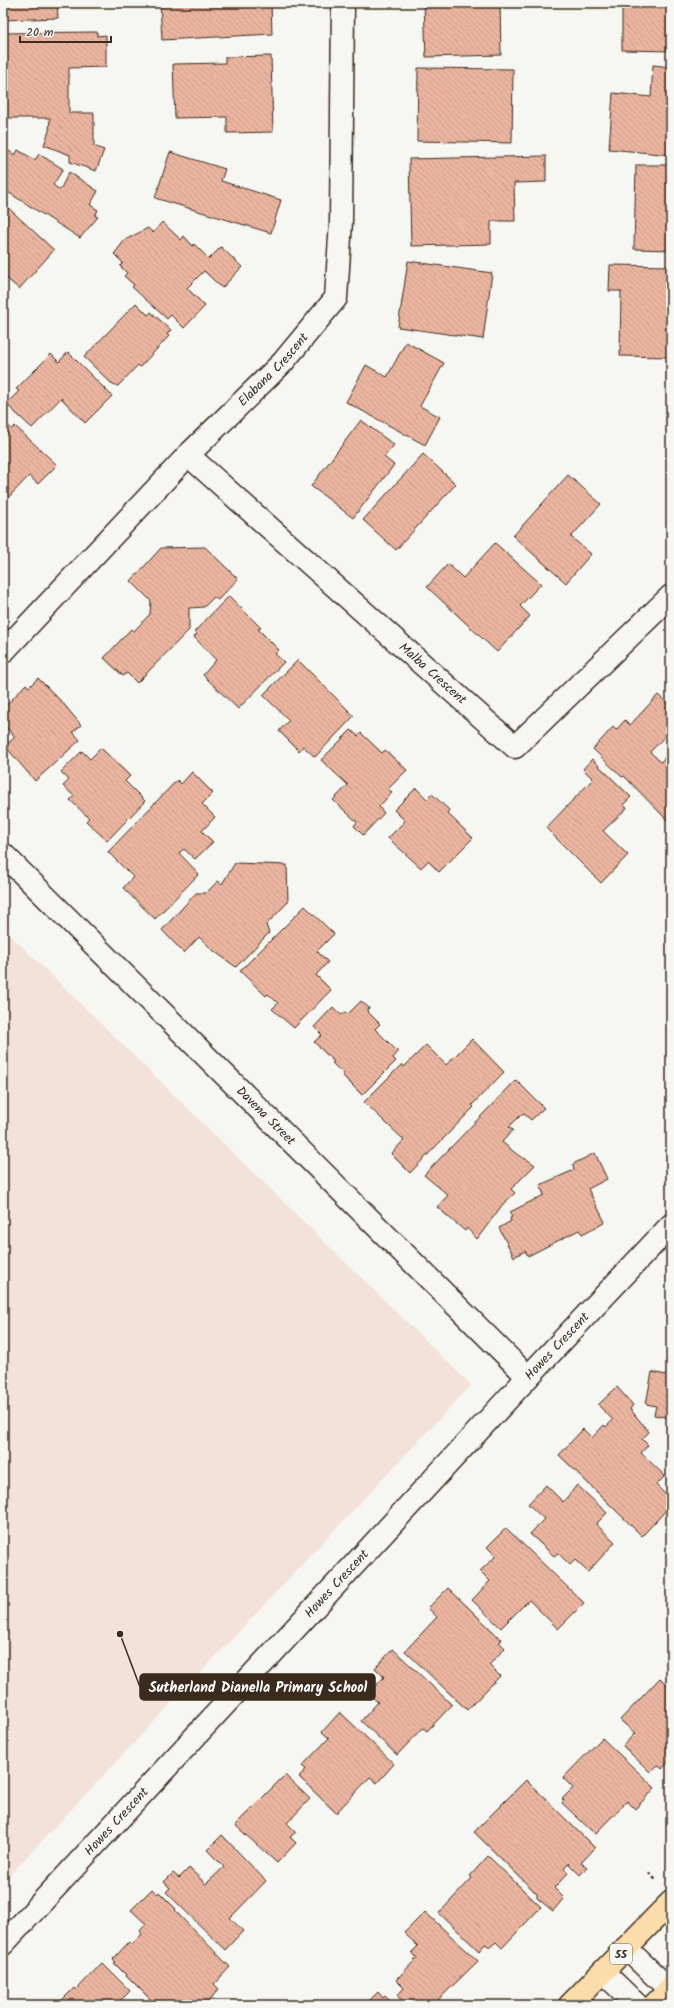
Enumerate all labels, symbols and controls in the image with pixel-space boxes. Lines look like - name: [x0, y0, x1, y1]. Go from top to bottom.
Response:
- scale bar: [20, 18, 111, 44]
- text: 20 m: [26, 23, 54, 42]
- street label: Elabana Crescent: [233, 327, 314, 411]
- street label: Malba Crescent: [394, 637, 472, 710]
- street label: Davena Street: [231, 1081, 301, 1151]
- street label: Howes Crescent: [519, 1307, 595, 1385]
- street label: Howes Crescent: [299, 1544, 375, 1623]
- callout: Sutherland Dianella Primary School: [140, 1674, 375, 1700]
- text: Sutherland Dianella Primary School: [149, 1677, 368, 1699]
- street label: Howes Crescent: [79, 1782, 154, 1861]
- road number: 55: [610, 1944, 632, 1964]

